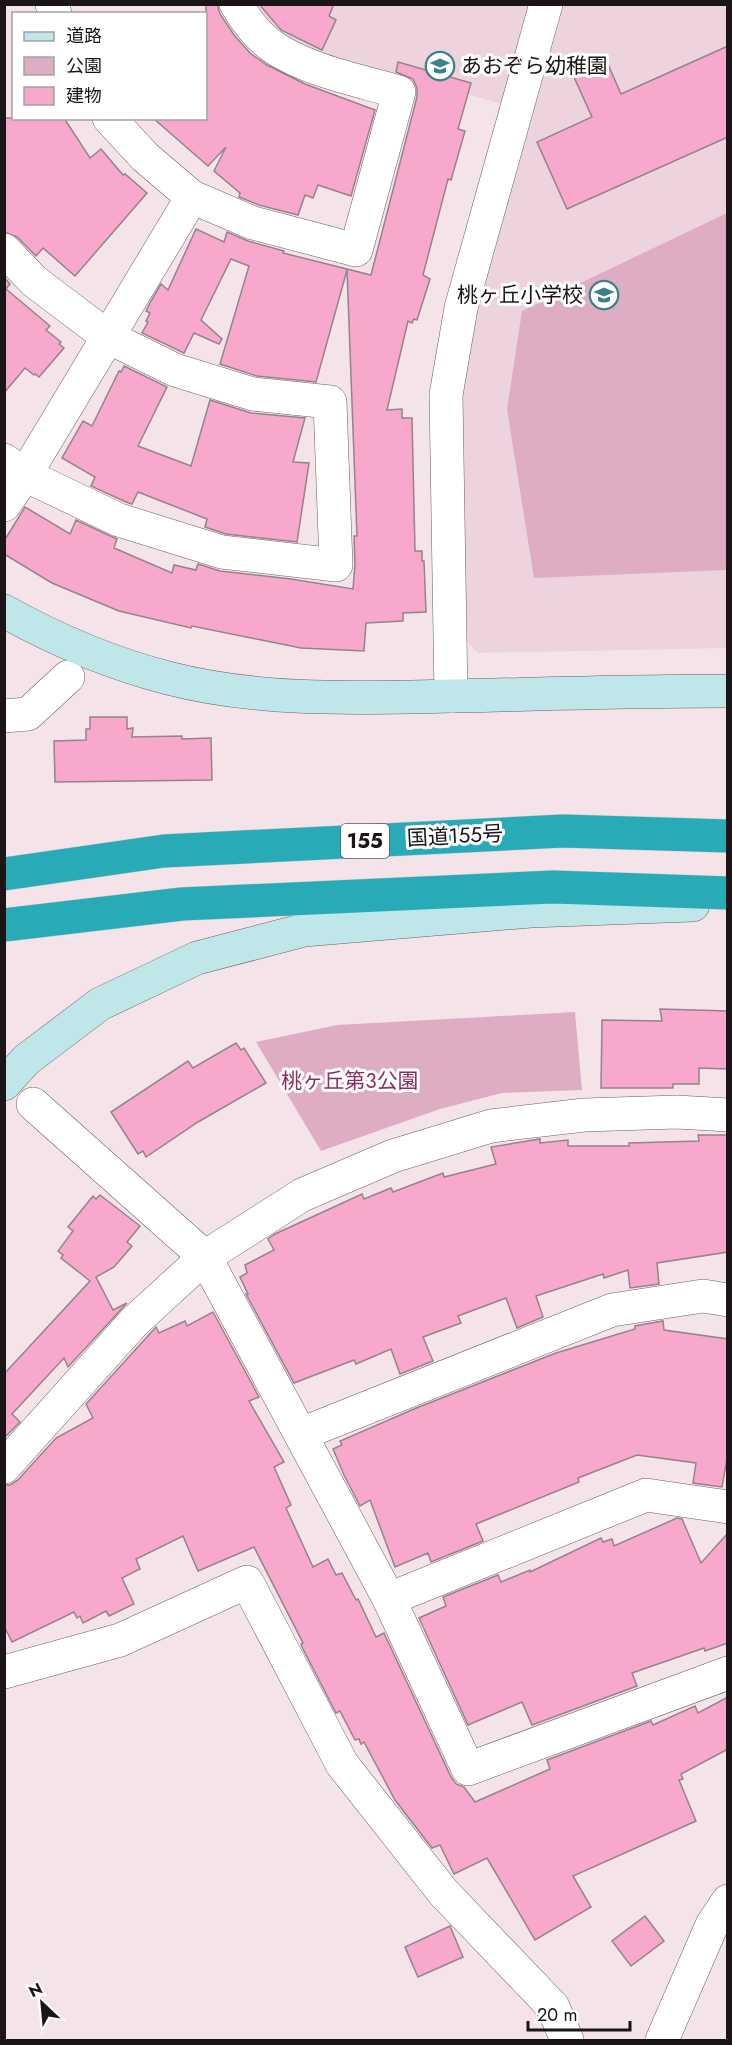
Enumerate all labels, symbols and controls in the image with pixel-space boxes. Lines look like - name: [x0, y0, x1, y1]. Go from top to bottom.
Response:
- legend: [12, 12, 207, 120]
- text: 道路: [66, 23, 102, 49]
- school or university icon: あおぞら幼稚園: [424, 50, 456, 82]
- place label: あおぞら幼稚園: [461, 51, 608, 81]
- text: 公園: [66, 53, 102, 79]
- text: 建物: [66, 83, 102, 109]
- school or university icon: 桃ヶ丘小学校: [588, 279, 620, 311]
- place label: 桃ヶ丘小学校: [457, 280, 583, 310]
- street label: 国道155号: [406, 819, 504, 853]
- road number: 155: [341, 824, 389, 858]
- park label: 桃ヶ丘第3公園: [281, 1066, 419, 1096]
- north arrow: [12, 1973, 72, 2033]
- text: N: [25, 1977, 46, 2003]
- scale bar: [528, 1994, 630, 2032]
- text: 20 m: [537, 2002, 577, 2028]

